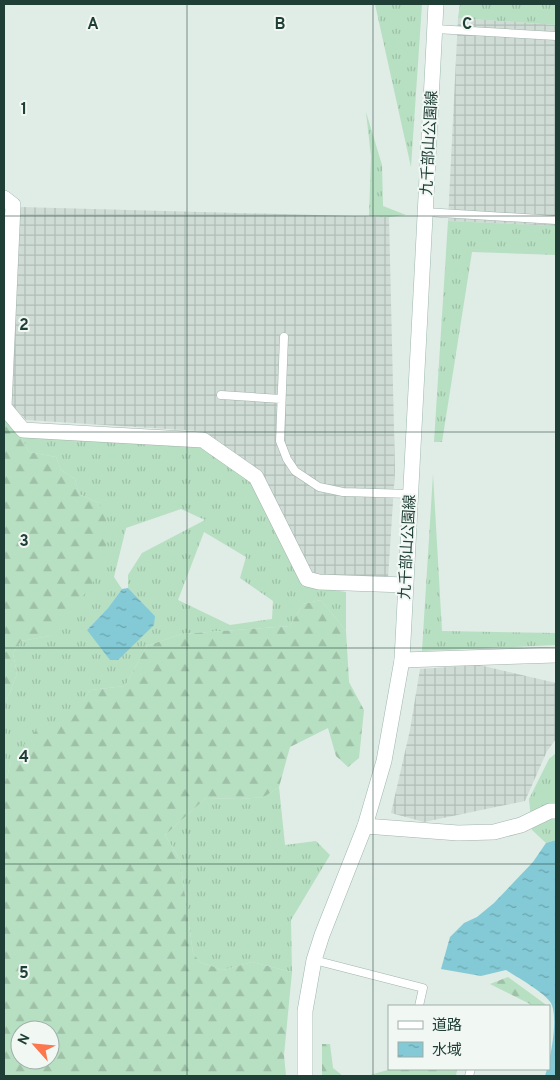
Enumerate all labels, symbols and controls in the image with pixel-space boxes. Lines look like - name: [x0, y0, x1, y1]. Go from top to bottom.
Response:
- text: A: [87, 15, 99, 35]
- text: B: [274, 15, 286, 35]
- text: C: [462, 15, 472, 35]
- street label: 九千部山公園線: [418, 90, 443, 196]
- text: 1: [21, 100, 27, 120]
- text: 2: [19, 316, 29, 336]
- street label: 九千部山公園線: [396, 494, 421, 600]
- text: 3: [19, 532, 29, 552]
- text: 4: [19, 748, 29, 768]
- text: 5: [19, 964, 29, 984]
- legend: [388, 1005, 550, 1070]
- text: 道路: [432, 1017, 462, 1036]
- north arrow: [10, 1020, 60, 1070]
- text: N: [15, 1031, 35, 1048]
- text: 水域: [432, 1042, 462, 1061]

